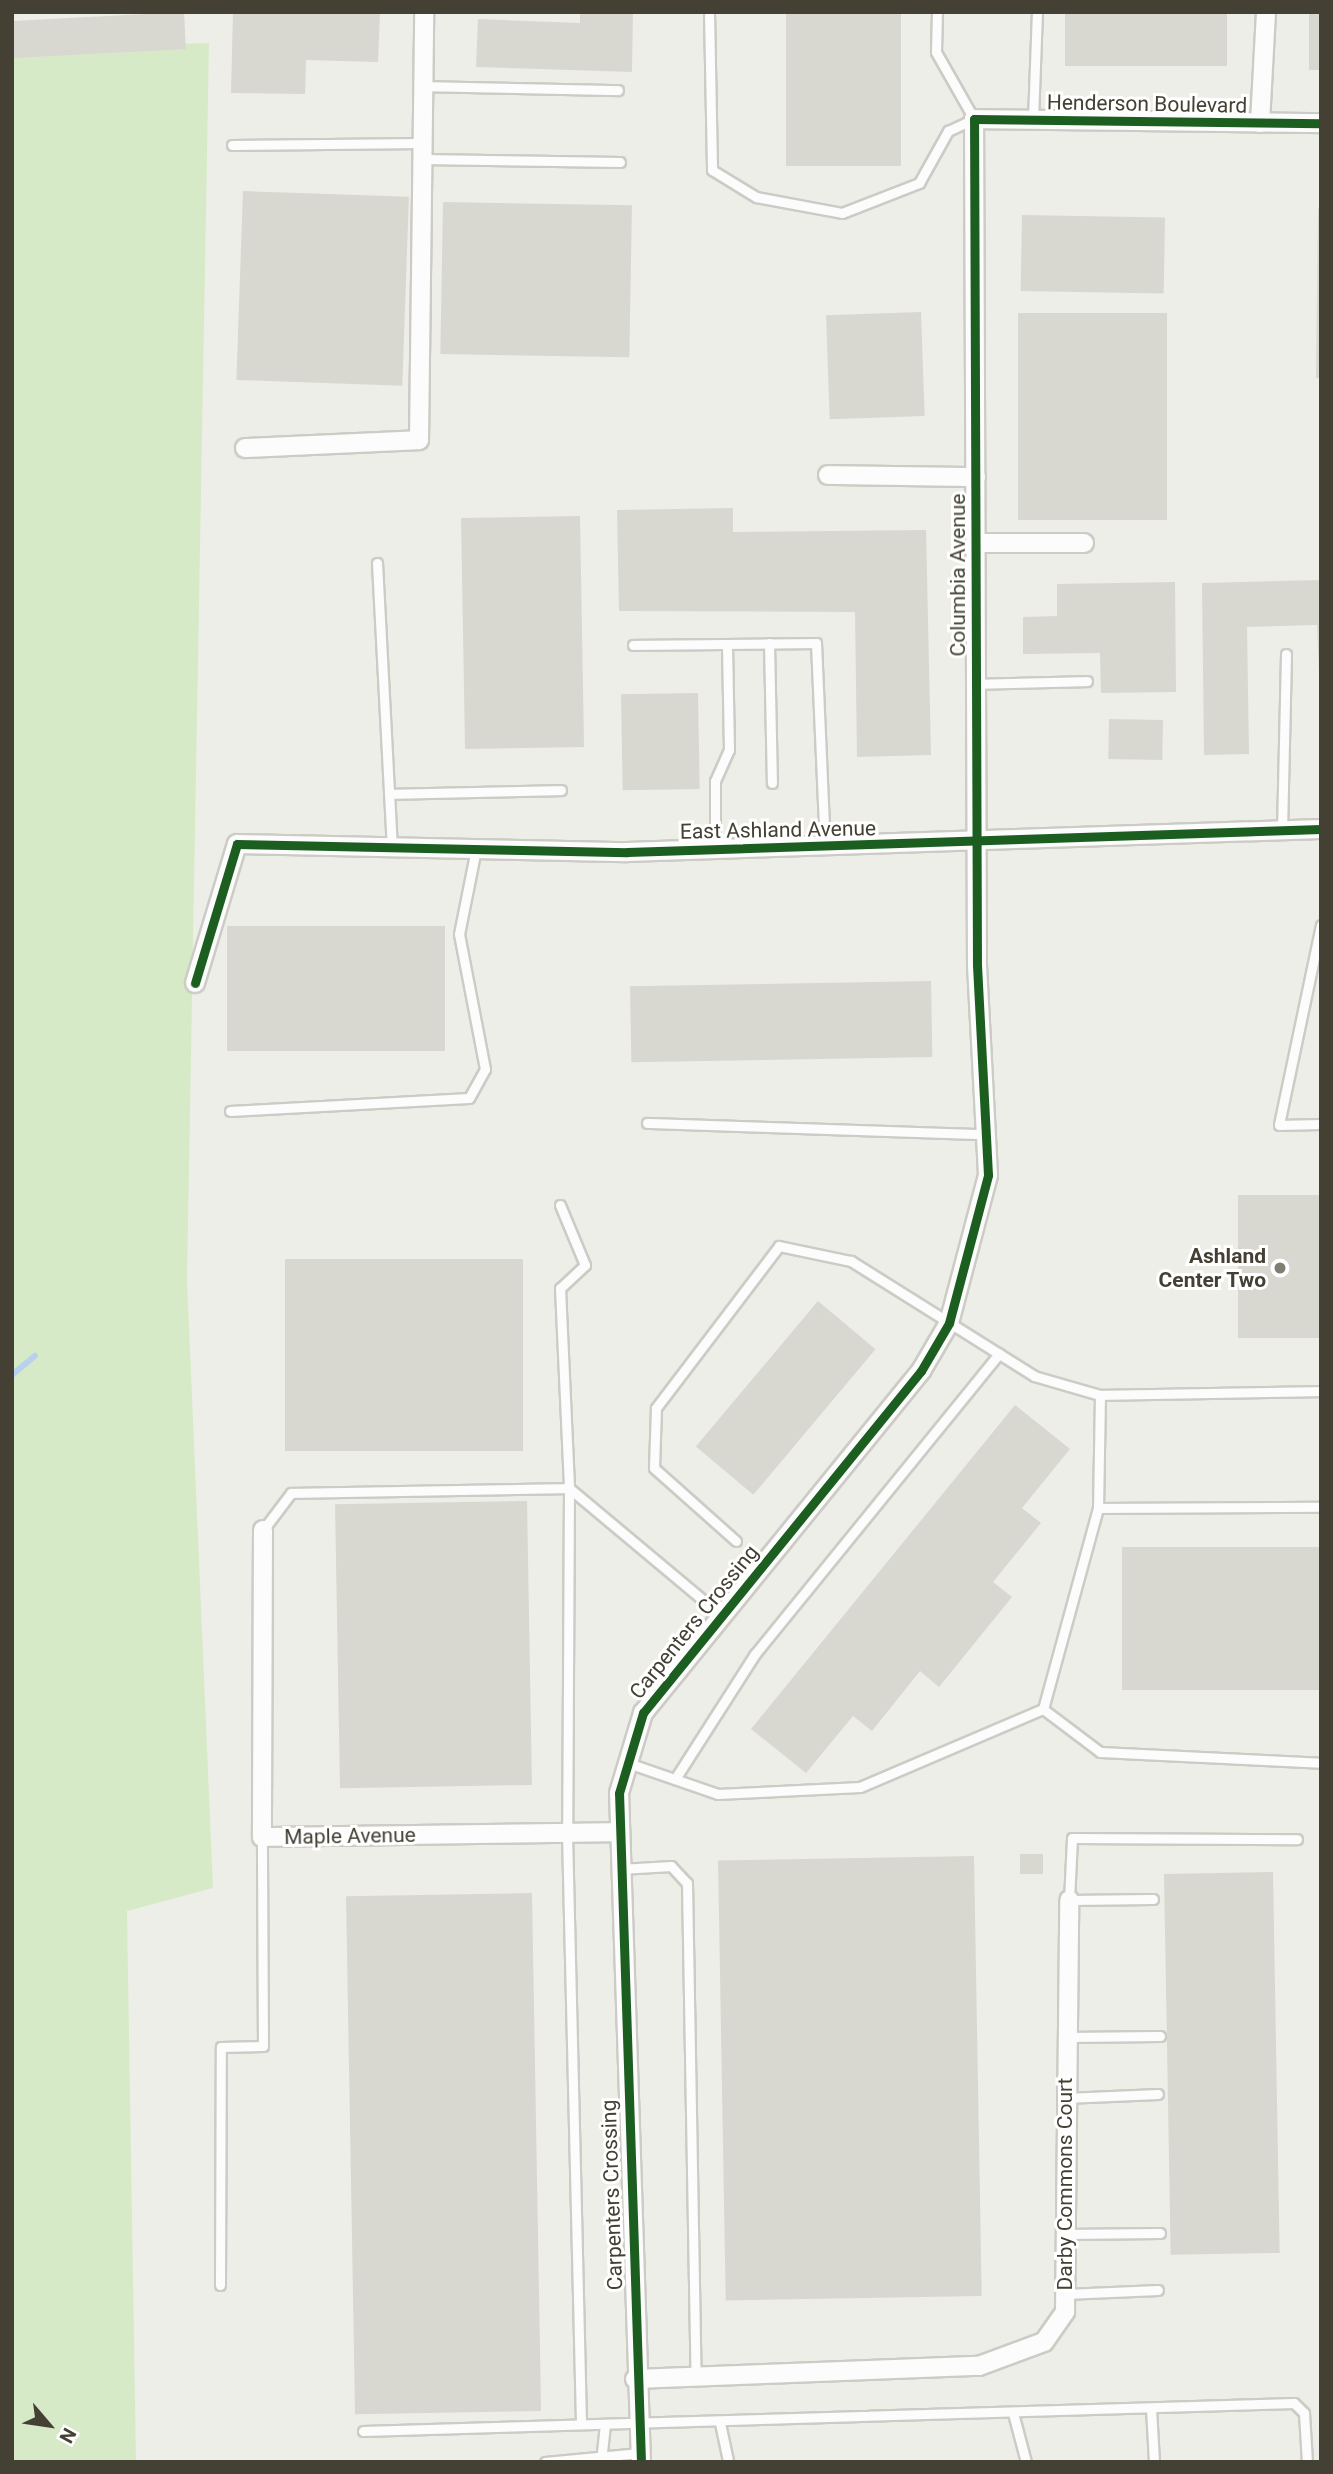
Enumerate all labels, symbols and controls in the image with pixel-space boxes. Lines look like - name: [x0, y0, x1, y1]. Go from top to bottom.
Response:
- street label: Henderson Boulevard: [1047, 90, 1247, 118]
- street label: Columbia Avenue: [945, 494, 971, 656]
- street label: East Ashland Avenue: [680, 816, 876, 844]
- place label: Ashland Center Two: [1158, 1243, 1266, 1293]
- marker: Ashland Center Two: [1272, 1260, 1288, 1276]
- street label: Carpenters Crossing: [624, 1540, 764, 1704]
- street label: Maple Avenue: [284, 1822, 416, 1850]
- street label: Darby Commons Court: [1052, 2078, 1078, 2290]
- street label: Carpenters Crossing: [596, 2099, 628, 2291]
- north arrow: [14, 2390, 84, 2460]
- text: N: [54, 2424, 81, 2447]

